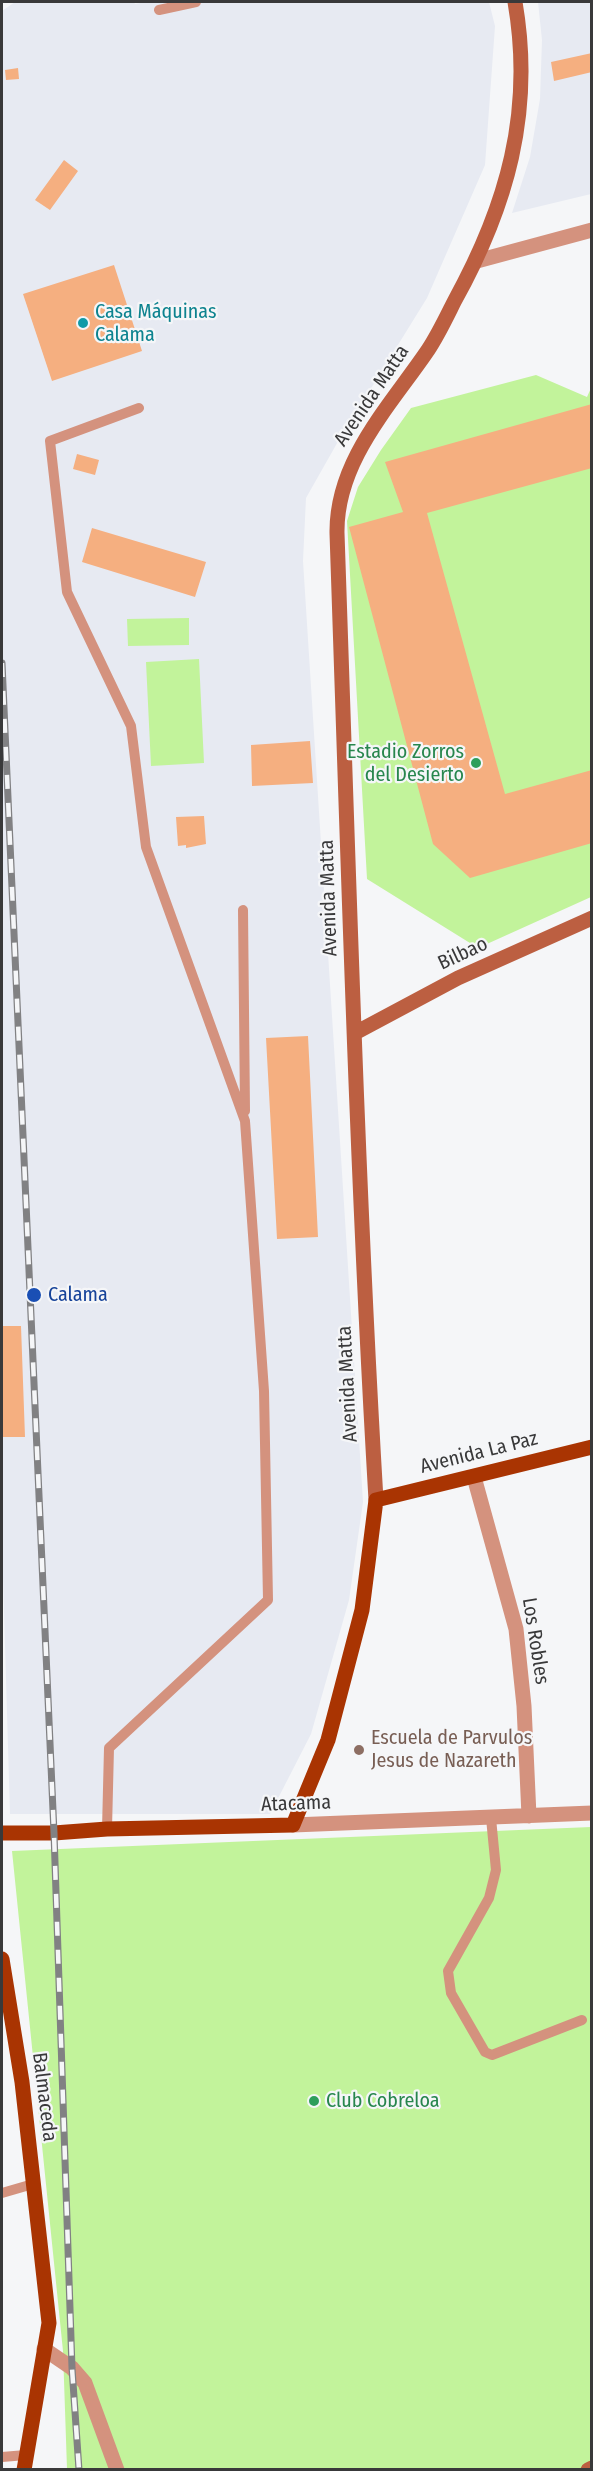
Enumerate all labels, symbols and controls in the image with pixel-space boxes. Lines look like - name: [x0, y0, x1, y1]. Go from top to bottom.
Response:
- place label: Casa Máquinas Calama: [95, 300, 216, 347]
- marker: Casa Máquinas Calama: [76, 316, 90, 330]
- street label: Avenida Matta: [329, 341, 415, 451]
- place label: Estadio Zorros del Desierto: [347, 740, 464, 787]
- marker: Estadio Zorros del Desierto: [469, 756, 483, 770]
- street label: Avenida Matta: [315, 839, 343, 957]
- street label: Bilbao: [434, 932, 492, 976]
- place label: Calama: [48, 1283, 108, 1307]
- marker: Calama: [25, 1286, 43, 1304]
- street label: Avenida Matta: [333, 1325, 363, 1443]
- street label: Avenida La Paz: [418, 1427, 540, 1479]
- street label: Los Robles: [516, 1596, 554, 1686]
- place label: Escuela de Parvulos Jesus de Nazareth: [371, 1726, 532, 1773]
- marker: Escuela de Parvulos Jesus de Nazareth: [352, 1743, 366, 1757]
- street label: Atacama: [261, 1791, 331, 1817]
- street label: Balmaceda: [27, 2051, 61, 2143]
- place label: Club Cobreloa: [326, 2089, 440, 2113]
- marker: Club Cobreloa: [307, 2094, 321, 2108]

